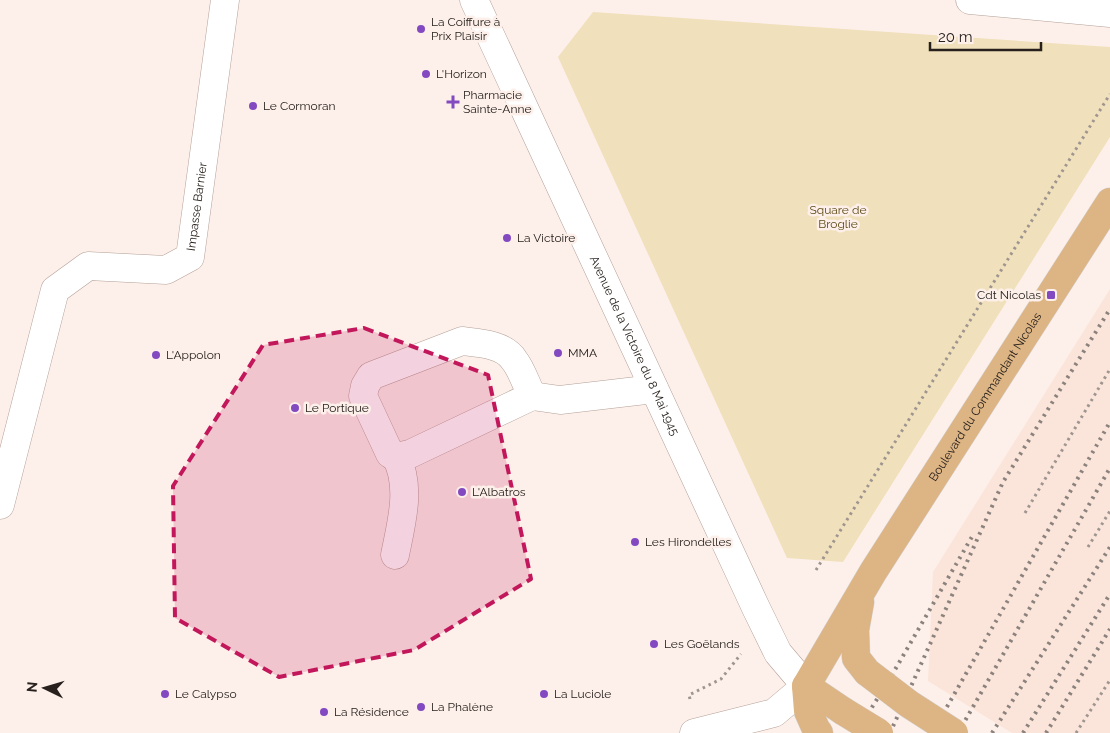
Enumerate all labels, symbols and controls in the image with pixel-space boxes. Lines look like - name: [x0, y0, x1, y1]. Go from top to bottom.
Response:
- place label: La Coiffure à Prix Plaisir: [431, 15, 500, 43]
- scale bar: [930, 20, 1041, 52]
- marker: La Coiffure à Prix Plaisir: [415, 23, 427, 35]
- text: 20 m: [938, 28, 973, 46]
- place label: L'Horizon: [436, 67, 487, 81]
- marker: L'Horizon: [420, 68, 432, 80]
- place label: Pharmacie Sainte-Anne: [463, 88, 532, 116]
- marker: Pharmacie Sainte-Anne: [447, 96, 459, 108]
- place label: Le Cormoran: [263, 99, 335, 113]
- marker: Le Cormoran: [247, 100, 259, 112]
- street label: Impasse Barnier: [184, 161, 210, 252]
- park label: Square de Broglie: [810, 203, 867, 231]
- place label: La Victoire: [517, 231, 575, 245]
- marker: La Victoire: [501, 232, 513, 244]
- street label: Avenue de la Victoire du 8 Mai 1945: [587, 254, 682, 438]
- place label: Cdt Nicolas: [977, 288, 1041, 302]
- marker: Cdt Nicolas: [1045, 289, 1057, 301]
- street label: Boulevard du Commandant Nicolas: [926, 310, 1045, 484]
- place label: MMA: [568, 346, 597, 360]
- marker: MMA: [552, 347, 564, 359]
- place label: L'Appolon: [166, 348, 221, 362]
- marker: L'Appolon: [150, 349, 162, 361]
- place label: Le Portique: [305, 401, 369, 415]
- marker: Le Portique: [289, 402, 301, 414]
- place label: L'Albatros: [472, 485, 526, 499]
- marker: L'Albatros: [456, 486, 468, 498]
- place label: Les Hirondelles: [645, 535, 731, 549]
- marker: Les Hirondelles: [629, 536, 641, 548]
- place label: Les Goëlands: [664, 637, 740, 651]
- marker: Les Goëlands: [648, 638, 660, 650]
- north arrow: [20, 663, 70, 713]
- text: N: [24, 681, 40, 693]
- place label: Le Calypso: [175, 687, 237, 701]
- place label: La Luciole: [554, 687, 611, 701]
- marker: Le Calypso: [159, 688, 171, 700]
- marker: La Luciole: [538, 688, 550, 700]
- place label: La Phalène: [431, 700, 493, 714]
- marker: La Phalène: [415, 701, 427, 713]
- place label: La Résidence: [334, 705, 409, 719]
- marker: La Résidence: [318, 706, 330, 718]

